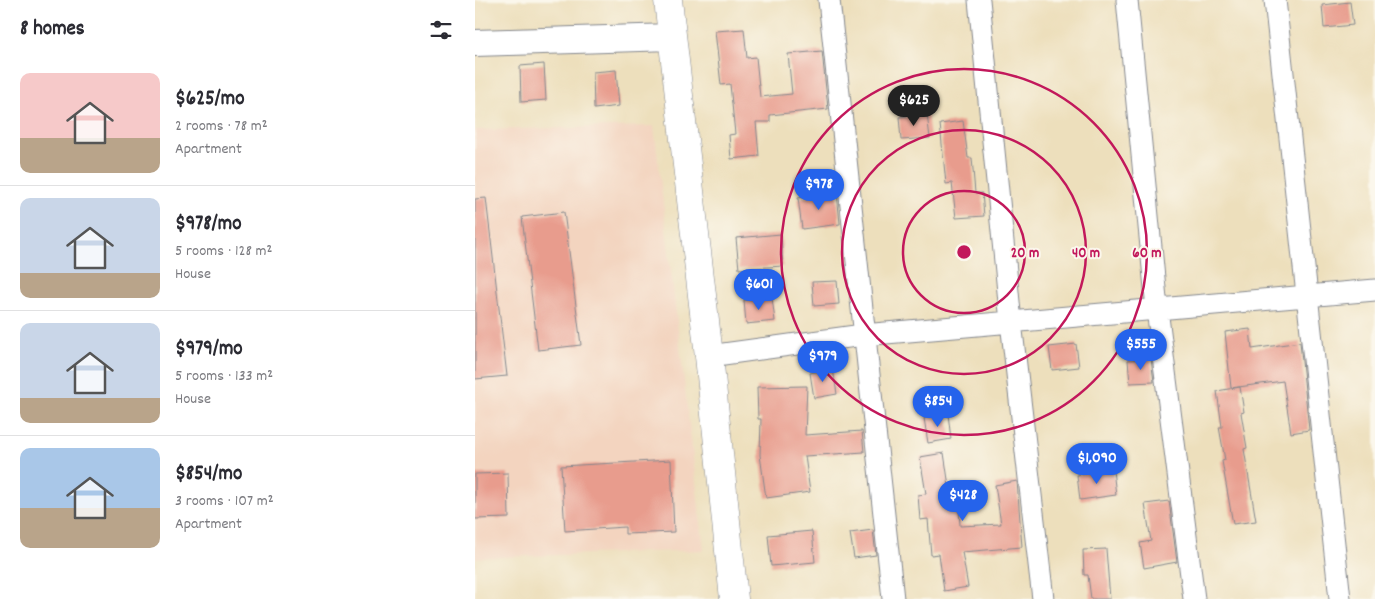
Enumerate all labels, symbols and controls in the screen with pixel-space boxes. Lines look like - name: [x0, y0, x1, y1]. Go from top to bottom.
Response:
- text: 8 homes: [20, 15, 85, 45]
- icon: filters: [427, 16, 455, 44]
- pin: $625: [884, 84, 944, 127]
- text: $625/mo: [175, 85, 245, 115]
- text: $625: [899, 89, 929, 112]
- icon: home: [60, 93, 120, 153]
- text: 2 rooms · 78 m²: [175, 115, 268, 138]
- text: Apartment: [175, 138, 242, 161]
- pin: $978: [789, 168, 849, 211]
- text: $978: [805, 173, 833, 196]
- text: $978/mo: [175, 210, 242, 240]
- icon: home: [60, 218, 120, 278]
- text: 5 rooms · 128 m²: [175, 240, 272, 263]
- centre of rings: [955, 243, 973, 261]
- text: 20 m: [1011, 243, 1039, 265]
- text: 40 m: [1072, 243, 1100, 265]
- text: 60 m: [1132, 243, 1162, 265]
- text: House: [175, 263, 211, 286]
- pin: $601: [729, 268, 789, 311]
- text: $601: [745, 273, 773, 296]
- pin: $555: [1111, 328, 1171, 371]
- text: $555: [1126, 333, 1156, 356]
- text: $979/mo: [175, 335, 243, 365]
- pin: $979: [793, 340, 853, 383]
- icon: home: [60, 343, 120, 403]
- text: $979: [809, 345, 837, 368]
- text: 5 rooms · 133 m²: [175, 365, 273, 388]
- pin: $854: [908, 386, 968, 428]
- text: House: [175, 388, 211, 411]
- text: $854: [924, 390, 952, 413]
- pin: $1,090: [1056, 442, 1138, 485]
- text: $1,090: [1077, 447, 1117, 470]
- text: $854/mo: [175, 460, 242, 490]
- icon: home: [60, 468, 120, 528]
- pin: $428: [933, 480, 993, 522]
- text: $428: [949, 484, 977, 507]
- text: 3 rooms · 107 m²: [175, 490, 274, 513]
- text: Apartment: [175, 513, 242, 536]

